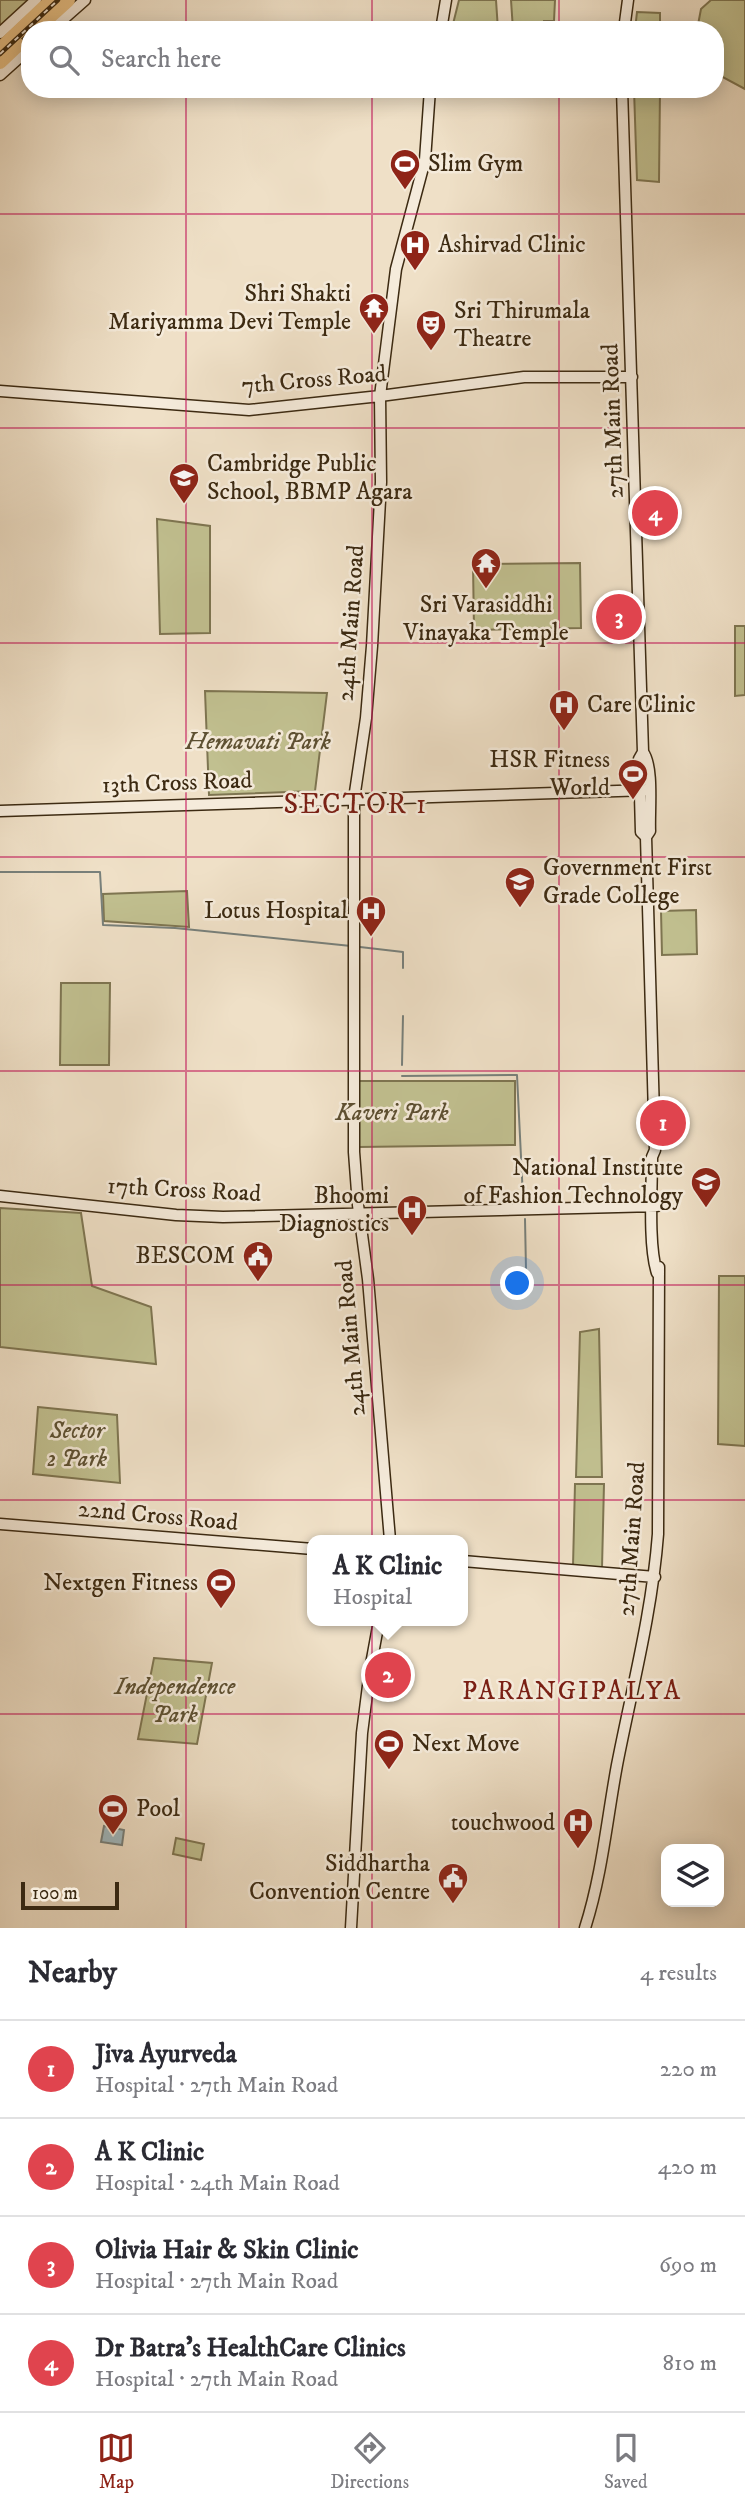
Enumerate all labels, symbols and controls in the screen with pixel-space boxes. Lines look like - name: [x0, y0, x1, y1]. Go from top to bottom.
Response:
- search box: [21, 21, 724, 98]
- icon: search: [45, 41, 83, 79]
- text: Search here: [101, 43, 221, 76]
- sports icon: Slim Gym: [388, 147, 422, 191]
- place label: Slim Gym: [428, 149, 523, 179]
- hospital icon: Ashirvad Clinic: [398, 228, 432, 272]
- place label: Ashirvad Clinic: [438, 230, 586, 260]
- place label: Shri Shakti Mariyamma Devi Temple: [108, 279, 351, 337]
- temple icon: Shri Shakti Mariyamma Devi Temple: [357, 291, 391, 335]
- place label: Sri Thirumala Theatre: [454, 296, 591, 354]
- theatre icon: Sri Thirumala Theatre: [414, 308, 448, 352]
- street label: 27th Main Road: [595, 343, 631, 499]
- street label: 7th Cross Road: [240, 359, 388, 401]
- place label: Cambridge Public School, BBMP Agara: [207, 449, 413, 507]
- school or university icon: Cambridge Public School, BBMP Agara: [167, 461, 201, 505]
- pin: 4: [632, 487, 678, 539]
- street label: 24th Main Road: [331, 544, 371, 702]
- temple icon: Sri Varasiddhi Vinayaka Temple: [469, 546, 503, 590]
- place label: Sri Varasiddhi Vinayaka Temple: [402, 590, 569, 648]
- pin: 3: [596, 591, 642, 643]
- hospital icon: Care Clinic: [547, 688, 581, 732]
- place label: Care Clinic: [587, 690, 696, 720]
- park label: Hemavati Park: [184, 727, 331, 757]
- place label: HSR Fitness World: [489, 745, 610, 803]
- sports icon: HSR Fitness World: [616, 757, 650, 801]
- street label: 13th Cross Road: [101, 765, 253, 801]
- district label: SECTOR 1: [284, 787, 428, 822]
- place label: Government First Grade College: [543, 853, 712, 911]
- school or university icon: Government First Grade College: [503, 865, 537, 909]
- hospital icon: Lotus Hospital: [354, 894, 388, 938]
- place label: Lotus Hospital: [204, 896, 349, 926]
- pin: 1: [640, 1097, 686, 1149]
- park label: Kaveri Park: [334, 1098, 449, 1128]
- place label: National Institute of Fashion Technology: [463, 1153, 684, 1211]
- school or university icon: National Institute of Fashion Technology: [689, 1165, 723, 1209]
- street label: 17th Cross Road: [106, 1171, 262, 1209]
- place label: Bhoomi Diagnostics: [279, 1181, 389, 1239]
- hospital icon: Bhoomi Diagnostics: [395, 1193, 429, 1237]
- public building icon: BESCOM: [241, 1239, 275, 1283]
- place label: BESCOM: [136, 1241, 235, 1271]
- street label: 24th Main Road: [329, 1259, 373, 1417]
- your location: [500, 1266, 534, 1300]
- park label: Sector 2 Park: [47, 1416, 107, 1474]
- street label: 27th Main Road: [612, 1461, 652, 1617]
- street label: 22nd Cross Road: [77, 1494, 239, 1538]
- popup: [307, 1535, 468, 1626]
- text: A K Clinic: [333, 1550, 442, 1583]
- sports icon: Nextgen Fitness: [204, 1566, 238, 1610]
- place label: Nextgen Fitness: [43, 1568, 198, 1598]
- text: Hospital: [333, 1583, 412, 1612]
- pin: 2: [365, 1649, 411, 1701]
- park label: Independence Park: [113, 1672, 236, 1730]
- district label: PARANGIPALYA: [462, 1675, 682, 1708]
- sports icon: Next Move: [372, 1727, 406, 1771]
- place label: Next Move: [412, 1729, 520, 1759]
- sports icon: Pool: [96, 1792, 130, 1836]
- place label: Pool: [136, 1794, 181, 1824]
- hospital icon: touchwood: [561, 1806, 595, 1850]
- place label: touchwood: [451, 1808, 555, 1838]
- map controls: [661, 1844, 724, 1907]
- button: layers: [661, 1844, 724, 1907]
- place label: Siddhartha Convention Centre: [249, 1849, 431, 1907]
- public building icon: Siddhartha Convention Centre: [436, 1861, 470, 1905]
- scale bar: [21, 1879, 119, 1911]
- text: 100 m: [32, 1882, 78, 1905]
- text: Nearby: [28, 1955, 117, 1992]
- text: 4 results: [640, 1959, 717, 1988]
- text: Jiva Ayurveda: [95, 2038, 237, 2071]
- text: 1: [47, 2055, 55, 2084]
- text: 220 m: [660, 2055, 717, 2084]
- text: Hospital · 27th Main Road: [95, 2071, 338, 2100]
- text: A K Clinic: [95, 2136, 204, 2169]
- text: 2: [45, 2153, 57, 2182]
- text: 420 m: [658, 2153, 717, 2182]
- text: Hospital · 24th Main Road: [95, 2169, 340, 2198]
- text: Olivia Hair & Skin Clinic: [95, 2234, 359, 2267]
- text: 3: [47, 2251, 55, 2280]
- text: 690 m: [659, 2251, 717, 2280]
- text: Hospital · 27th Main Road: [95, 2267, 338, 2296]
- text: Dr Batra's HealthCare Clinics: [95, 2332, 406, 2365]
- text: 4: [44, 2349, 58, 2378]
- text: 810 m: [663, 2349, 717, 2378]
- text: Hospital · 27th Main Road: [95, 2365, 338, 2394]
- tab: Map: [97, 2429, 135, 2494]
- tab: Directions: [330, 2429, 409, 2494]
- tab: Saved: [604, 2429, 648, 2494]

